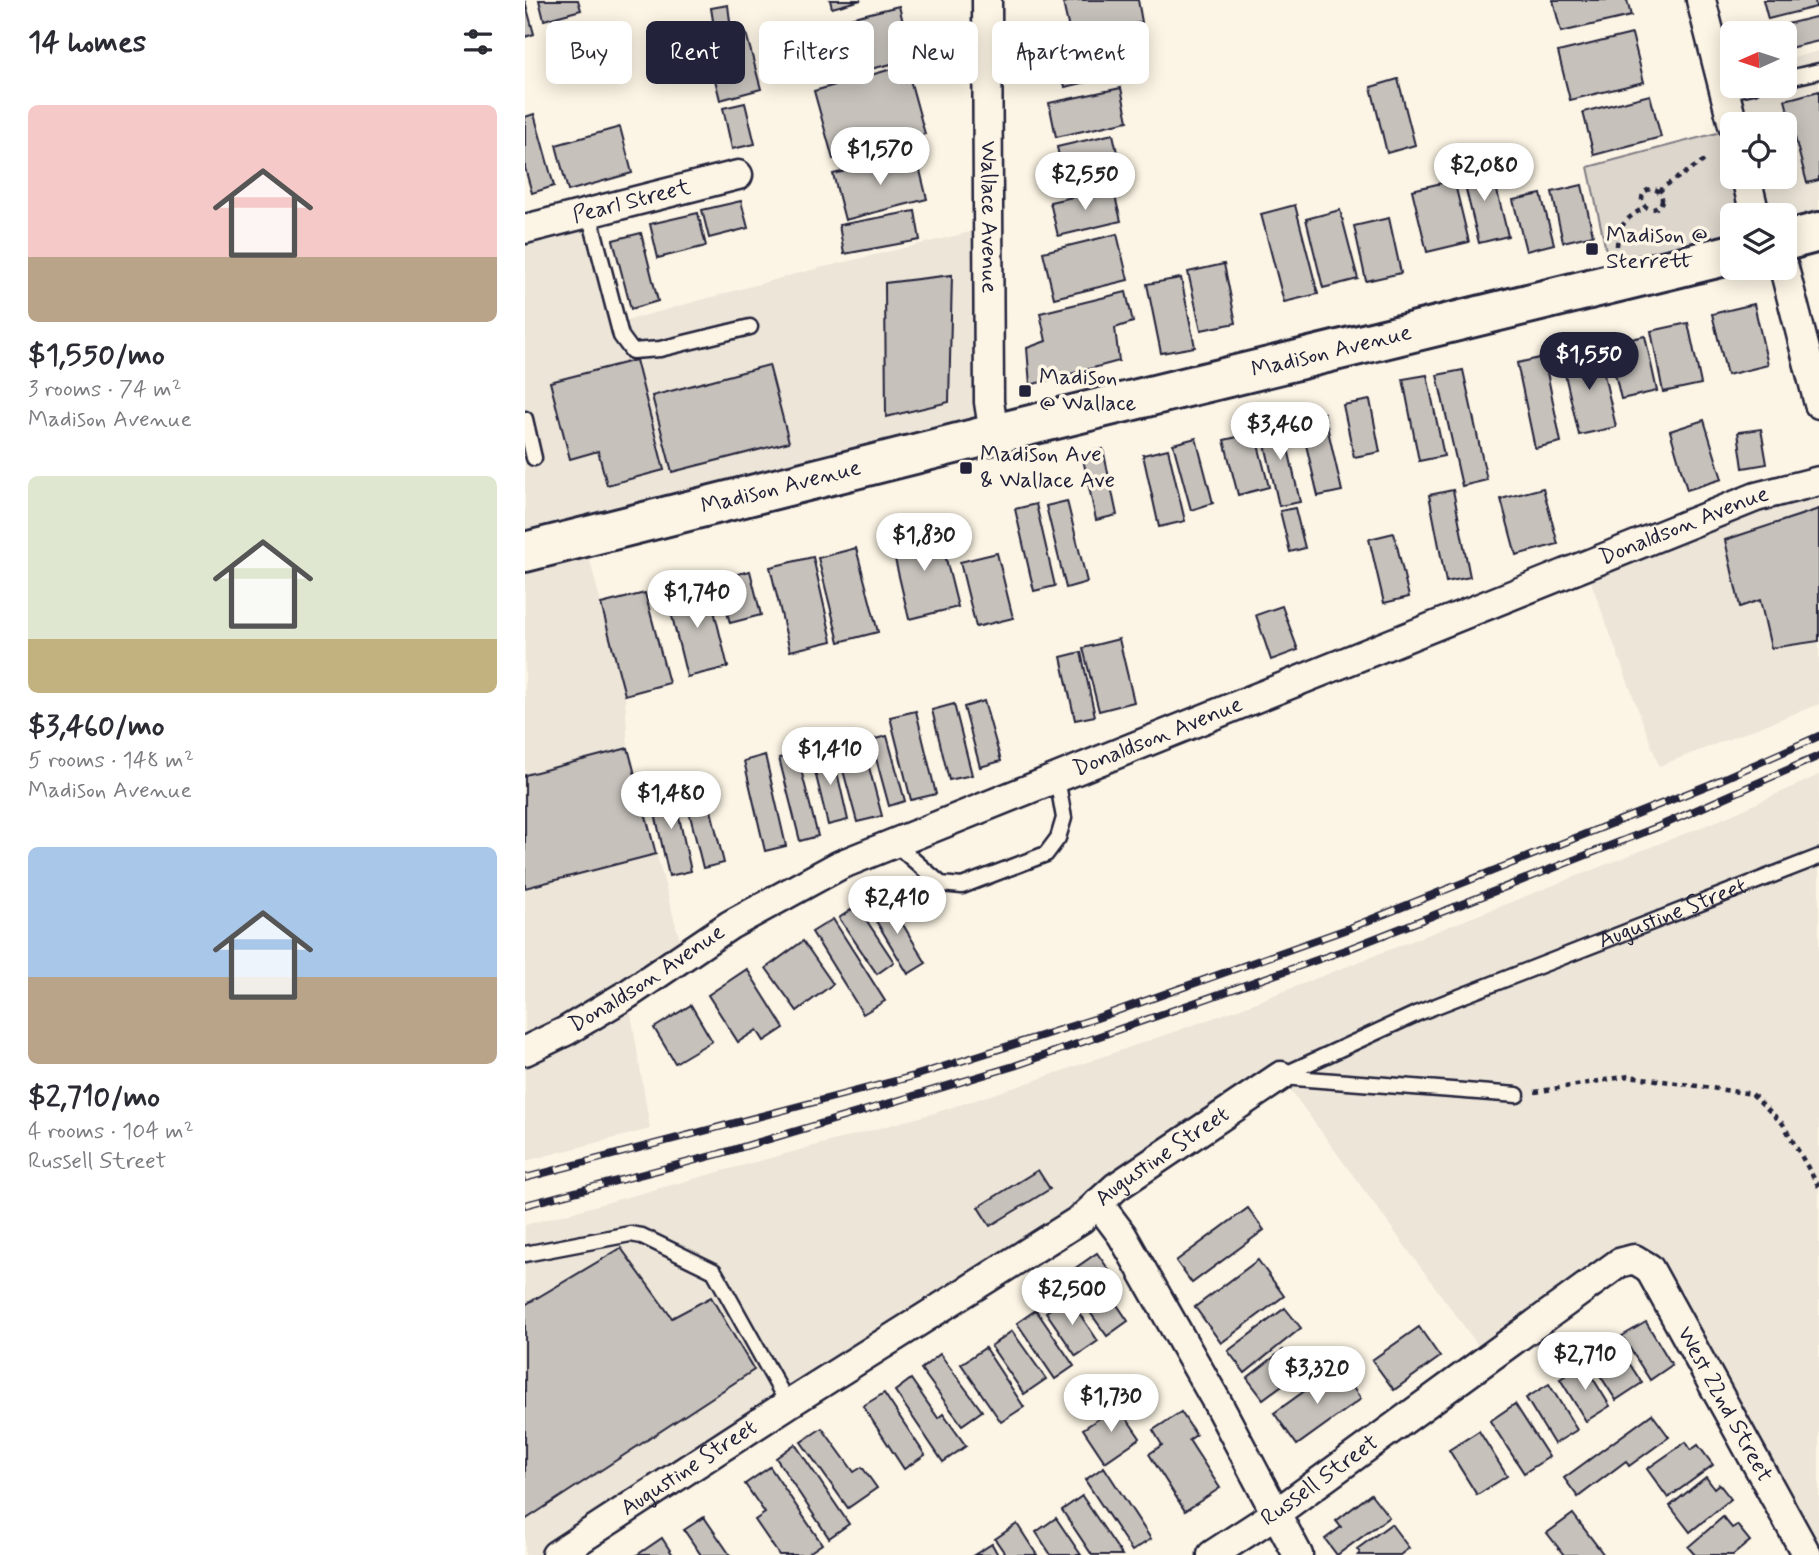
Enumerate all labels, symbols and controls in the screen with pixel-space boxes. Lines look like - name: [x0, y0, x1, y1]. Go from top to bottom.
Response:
- chip: Buy: [546, 21, 632, 84]
- chip: Rent: [646, 21, 745, 84]
- chip: Filters: [759, 21, 874, 84]
- chip: New: [888, 21, 978, 84]
- chip: Apartment: [992, 21, 1149, 84]
- north arrow: [1720, 21, 1797, 98]
- map controls: [1720, 21, 1797, 280]
- text: 14 homes: [28, 23, 146, 62]
- icon: filters: [459, 23, 497, 61]
- button: locate: [1720, 112, 1797, 189]
- pin: $1,570: [823, 128, 937, 187]
- text: $1,570: [847, 135, 913, 165]
- street label: Wallace Avenue: [973, 141, 1003, 293]
- pin: $2,080: [1427, 144, 1541, 203]
- icon: home: [200, 150, 326, 276]
- text: $2,080: [1450, 151, 1518, 181]
- pin: $2,550: [1028, 152, 1142, 212]
- text: $2,550: [1051, 160, 1119, 190]
- street label: Pearl Street: [570, 172, 694, 231]
- button: layers: [1720, 203, 1797, 280]
- place label: Madison @ Sterrett: [1606, 221, 1708, 277]
- marker: Madison @ Sterrett: [1584, 241, 1600, 257]
- street label: Madison Avenue: [1248, 318, 1415, 386]
- pin: $1,550: [1532, 332, 1646, 392]
- text: $1,550/mo: [28, 336, 165, 375]
- text: $1,550: [1556, 340, 1622, 370]
- place label: Madison @ Wallace: [1039, 363, 1137, 419]
- text: 3 rooms · 74 m²: [28, 375, 182, 405]
- marker: Madison @ Wallace: [1017, 383, 1033, 399]
- pin: $3,460: [1223, 402, 1337, 462]
- text: Madison Avenue: [28, 405, 192, 435]
- text: $3,460: [1247, 410, 1313, 440]
- place label: Madison Ave & Wallace Ave: [980, 440, 1115, 496]
- street label: Madison Avenue: [698, 453, 864, 522]
- marker: Madison Ave & Wallace Ave: [958, 460, 974, 476]
- street label: Donaldson Avenue: [1595, 479, 1772, 573]
- pin: $1,830: [867, 514, 981, 573]
- icon: home: [200, 521, 326, 647]
- text: $1,830: [892, 521, 956, 551]
- pin: $1,740: [640, 570, 754, 630]
- text: $1,740: [664, 578, 730, 608]
- street label: Donaldson Avenue: [1069, 690, 1247, 785]
- text: $3,460/mo: [28, 707, 165, 746]
- pin: $1,410: [773, 728, 887, 787]
- text: $1,410: [798, 735, 862, 765]
- text: 5 rooms · 148 m²: [28, 746, 194, 776]
- pin: $1,480: [614, 772, 728, 831]
- text: Madison Avenue: [28, 776, 192, 806]
- text: $1,480: [637, 779, 705, 809]
- street label: Augustine Street: [1594, 872, 1751, 956]
- pin: $2,410: [840, 876, 954, 936]
- text: $2,410: [864, 884, 930, 914]
- icon: home: [200, 892, 326, 1018]
- street label: Donaldson Avenue: [564, 918, 731, 1041]
- text: $2,710/mo: [28, 1078, 160, 1117]
- street label: Augustine Street: [1089, 1100, 1235, 1214]
- text: 4 rooms · 104 m²: [28, 1117, 194, 1147]
- text: Russell Street: [28, 1147, 166, 1177]
- pin: $2,500: [1015, 1268, 1129, 1327]
- text: $2,500: [1038, 1275, 1106, 1305]
- street label: West 22nd Street: [1669, 1322, 1779, 1488]
- pin: $2,710: [1528, 1332, 1642, 1392]
- text: $2,710: [1553, 1340, 1617, 1370]
- pin: $3,320: [1260, 1346, 1374, 1406]
- text: $3,320: [1284, 1354, 1350, 1384]
- pin: $1,730: [1054, 1374, 1168, 1434]
- text: $1,730: [1080, 1382, 1142, 1412]
- street label: Augustine Street: [615, 1413, 763, 1524]
- street label: Russell Street: [1256, 1428, 1385, 1534]

